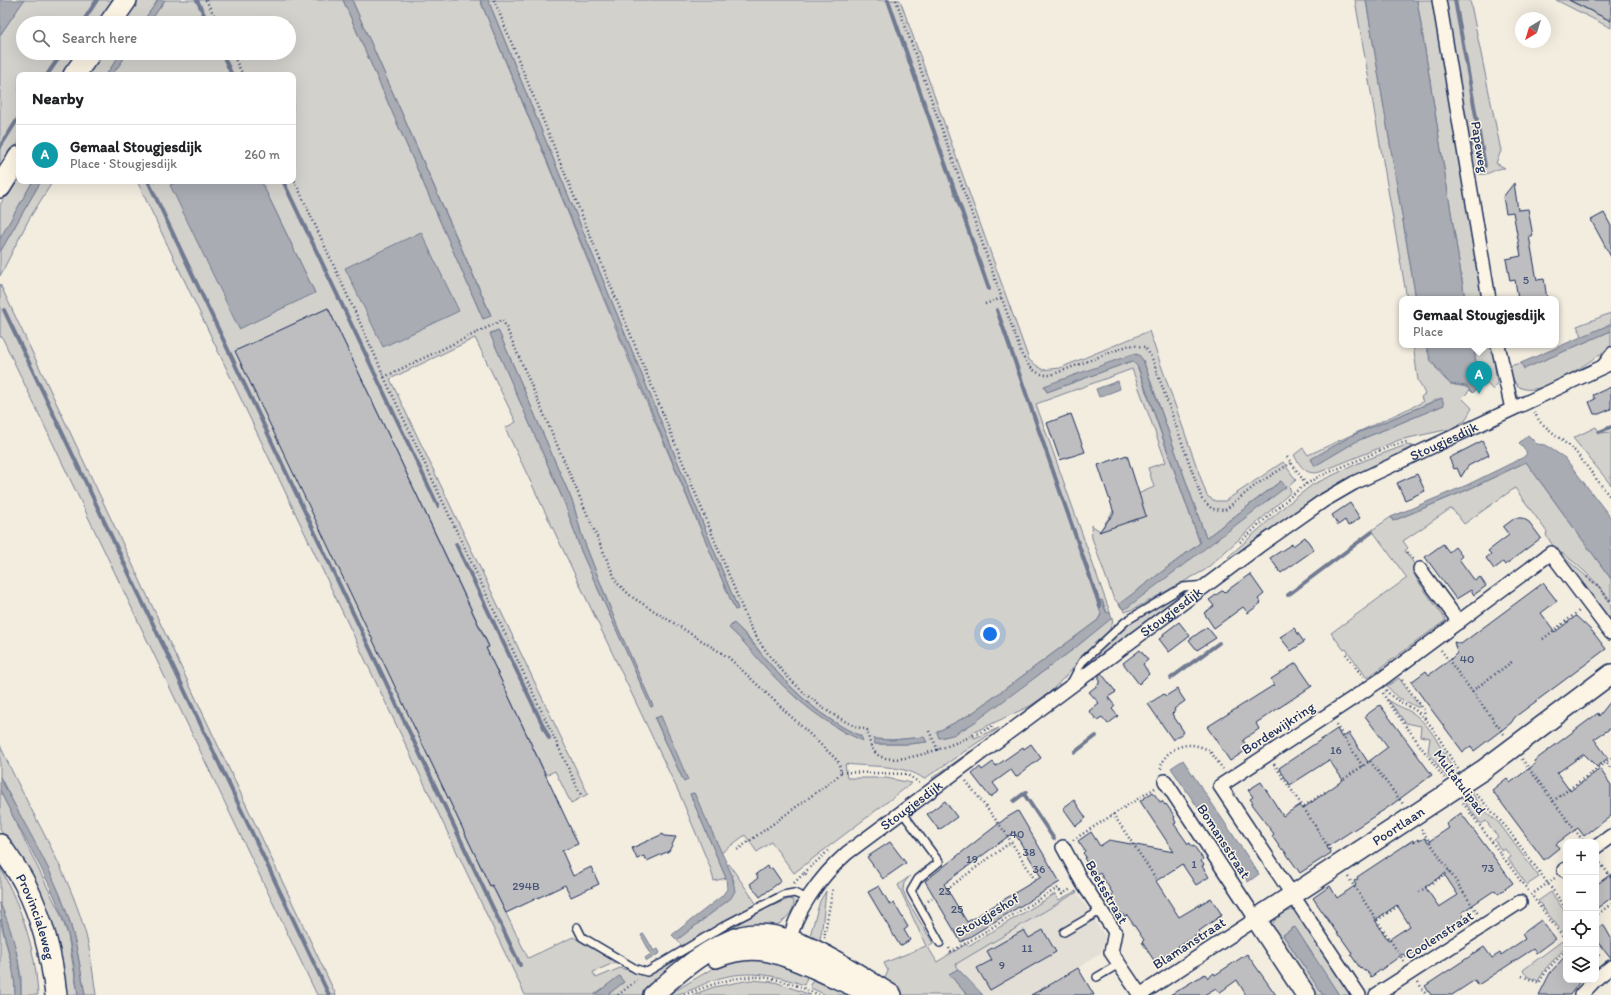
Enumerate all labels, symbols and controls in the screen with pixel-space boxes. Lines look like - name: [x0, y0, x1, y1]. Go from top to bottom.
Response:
- north arrow: [1515, 12, 1551, 48]
- search box: [16, 16, 296, 60]
- icon: search: [30, 27, 52, 49]
- text: Search here: [62, 29, 137, 47]
- text: Nearby: [32, 88, 84, 108]
- street label: Papeweg: [1467, 120, 1492, 175]
- text: Gemaal Stougjesdijk: [70, 138, 202, 156]
- text: A: [41, 147, 49, 162]
- text: 260 m: [244, 147, 280, 162]
- text: Place · Stougjesdijk: [70, 156, 177, 171]
- house number: 5: [1523, 273, 1529, 287]
- popup: [1399, 296, 1559, 348]
- text: Gemaal Stougjesdijk: [1413, 306, 1545, 324]
- text: Place: [1413, 324, 1443, 339]
- pin: A: [1466, 361, 1492, 394]
- street label: Stougjesdijk: [1407, 418, 1482, 465]
- street label: Stougjesdijk: [1137, 583, 1206, 641]
- your location: [980, 624, 1000, 644]
- house number: 40: [1460, 652, 1474, 666]
- street label: Bordewijkring: [1239, 698, 1319, 758]
- house number: 16: [1330, 743, 1342, 757]
- street label: Multatulipad: [1430, 747, 1490, 818]
- street label: Stougjesdijk: [877, 776, 947, 834]
- street label: Bomansstraat: [1193, 801, 1254, 882]
- street label: Poortlaan: [1369, 803, 1428, 849]
- house number: 40: [1010, 827, 1024, 841]
- map controls: [1563, 839, 1599, 983]
- button: +: [1563, 839, 1599, 875]
- house number: 38: [1022, 845, 1036, 859]
- house number: 19: [966, 852, 978, 866]
- street label: Beetsstraat: [1082, 857, 1132, 927]
- house number: 1: [1191, 857, 1197, 871]
- house number: 73: [1482, 861, 1495, 875]
- house number: 36: [1033, 862, 1045, 876]
- street label: Provincialeweg: [12, 871, 59, 962]
- button: −: [1563, 875, 1599, 911]
- house number: 294B: [512, 879, 540, 893]
- house number: 23: [939, 884, 952, 898]
- street label: Stougjeshof: [952, 889, 1023, 941]
- house number: 25: [951, 902, 963, 916]
- street label: Coolenstraat: [1402, 907, 1477, 964]
- button: locate: [1563, 911, 1599, 947]
- street label: Blamanstraat: [1150, 914, 1229, 973]
- house number: 11: [1021, 941, 1033, 955]
- button: layers: [1563, 947, 1599, 983]
- house number: 9: [999, 958, 1005, 972]

